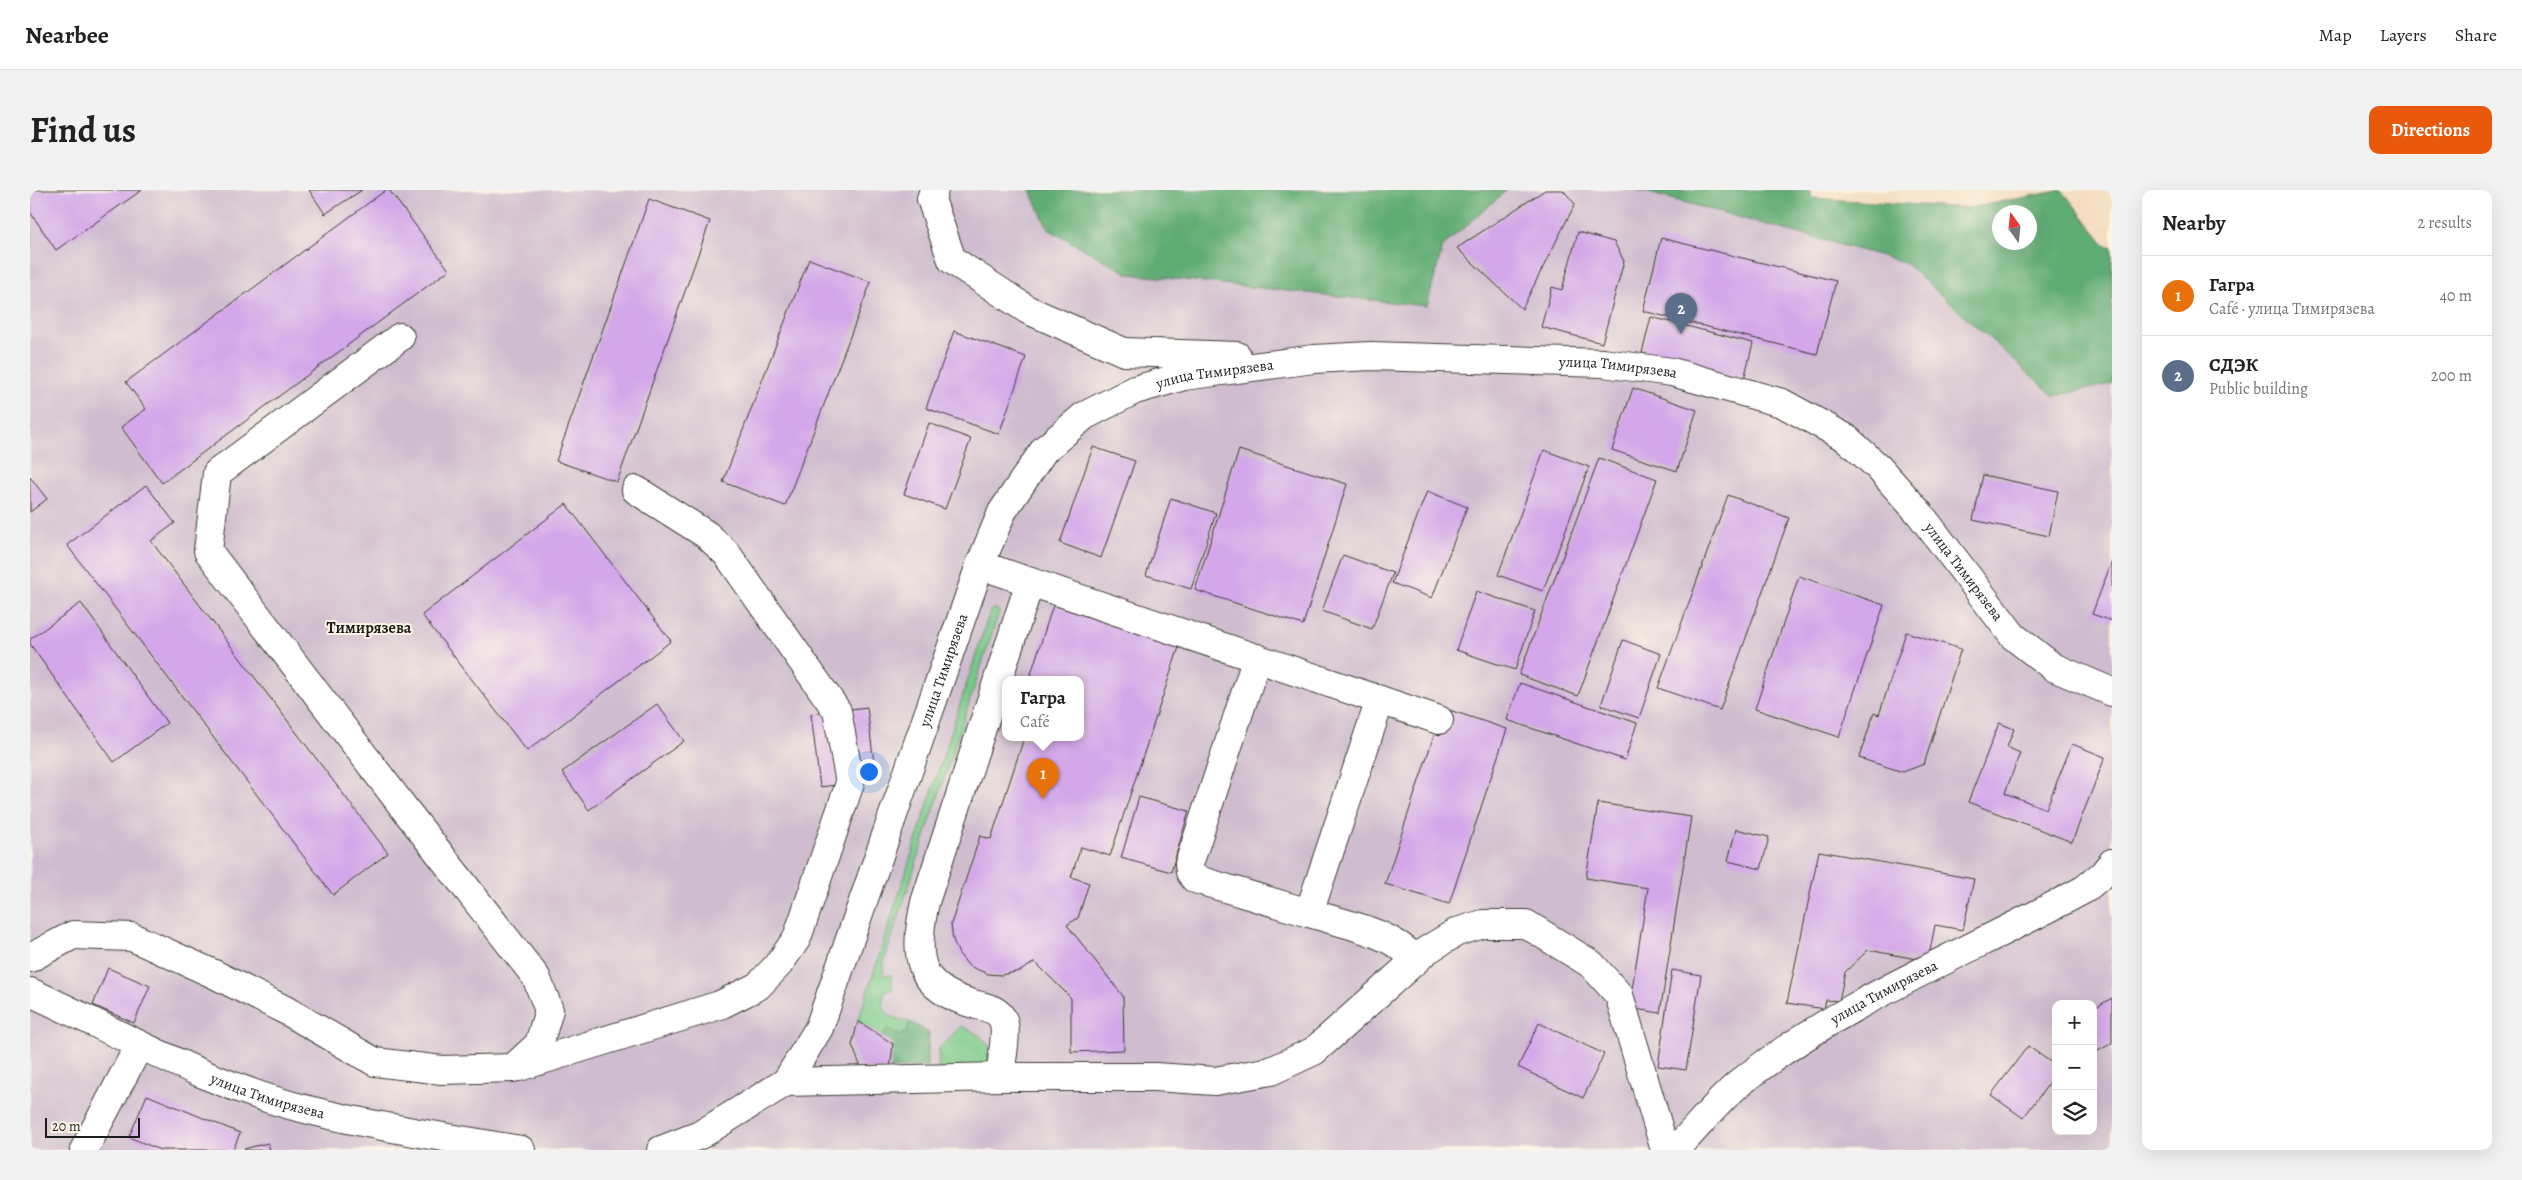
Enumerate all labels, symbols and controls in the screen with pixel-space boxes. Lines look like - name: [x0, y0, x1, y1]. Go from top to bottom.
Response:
- text: Nearbee: [25, 19, 109, 51]
- text: Map: [2319, 23, 2352, 47]
- text: Layers: [2380, 23, 2427, 47]
- text: Share: [2455, 23, 2497, 47]
- text: Find us: [30, 106, 136, 154]
- button: Directions: [2369, 106, 2492, 154]
- north arrow: [1992, 205, 2037, 250]
- text: Nearby: [2162, 209, 2225, 237]
- text: 2 results: [2417, 212, 2472, 234]
- text: Гагра: [2209, 272, 2255, 298]
- text: 1: [2175, 285, 2181, 307]
- text: 40 m: [2440, 285, 2472, 307]
- pin: 2: [1665, 293, 1697, 334]
- text: Café · улица Тимирязева: [2209, 298, 2375, 320]
- street label: улица Тимирязева: [1558, 352, 1680, 383]
- text: СДЭК: [2209, 352, 2258, 378]
- street label: улица Тимирязева: [1153, 354, 1275, 394]
- text: 2: [2174, 365, 2182, 387]
- text: 200 m: [2431, 365, 2472, 387]
- text: Public building: [2209, 378, 2308, 400]
- street label: улица Тимирязева: [1919, 517, 2008, 625]
- street label: улица Тимирязева: [914, 611, 972, 730]
- district label: Тимирязева: [327, 617, 412, 639]
- popup: [1002, 676, 1084, 741]
- text: Гагра: [1020, 685, 1066, 711]
- text: Café: [1020, 711, 1050, 733]
- pin: 1: [1027, 758, 1059, 799]
- your location: [856, 759, 882, 785]
- street label: улица Тимирязева: [1826, 955, 1941, 1029]
- map controls: [2052, 1000, 2097, 1135]
- button: +: [2052, 1000, 2097, 1045]
- button: −: [2052, 1045, 2097, 1090]
- street label: улица Тимирязева: [207, 1068, 327, 1124]
- button: layers: [2052, 1090, 2097, 1135]
- scale bar: [45, 1115, 140, 1138]
- text: 20 m: [52, 1117, 81, 1136]

